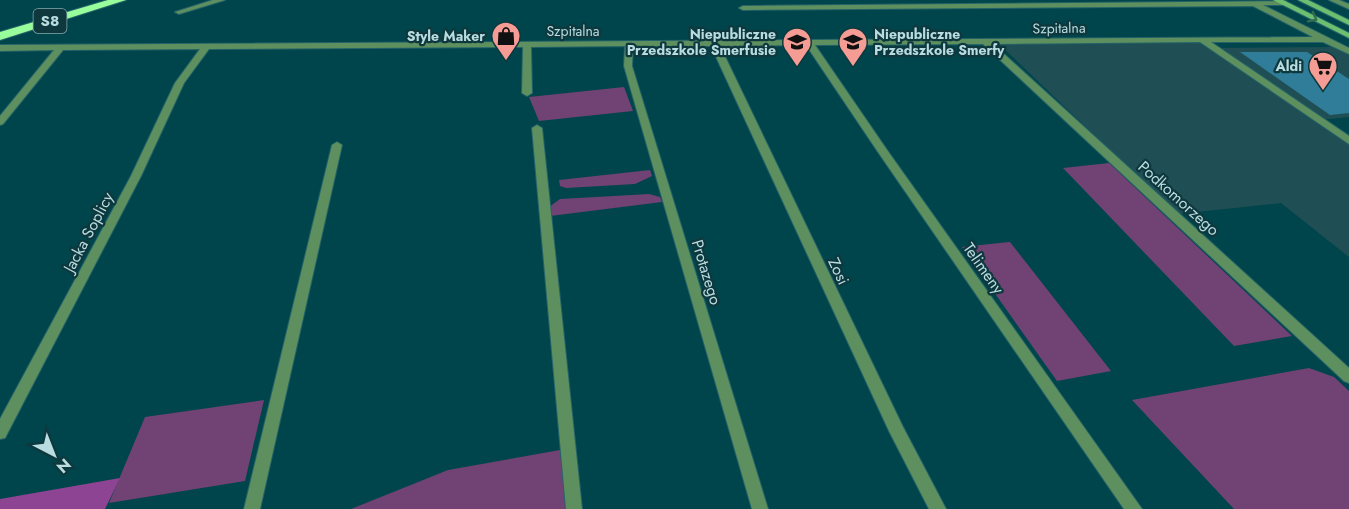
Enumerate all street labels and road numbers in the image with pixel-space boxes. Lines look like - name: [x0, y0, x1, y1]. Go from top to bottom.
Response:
- road number: S8: [34, 9, 66, 33]
- street label: Szpitalna: [1032, 18, 1086, 38]
- street label: Szpitalna: [546, 21, 600, 41]
- street label: Podkomorzego: [1133, 156, 1224, 241]
- street label: Jacka Soplicy: [57, 187, 120, 278]
- street label: Protazego: [686, 237, 727, 308]
- street label: Telimeny: [958, 238, 1010, 299]
- street label: Zosi: [822, 254, 855, 289]

